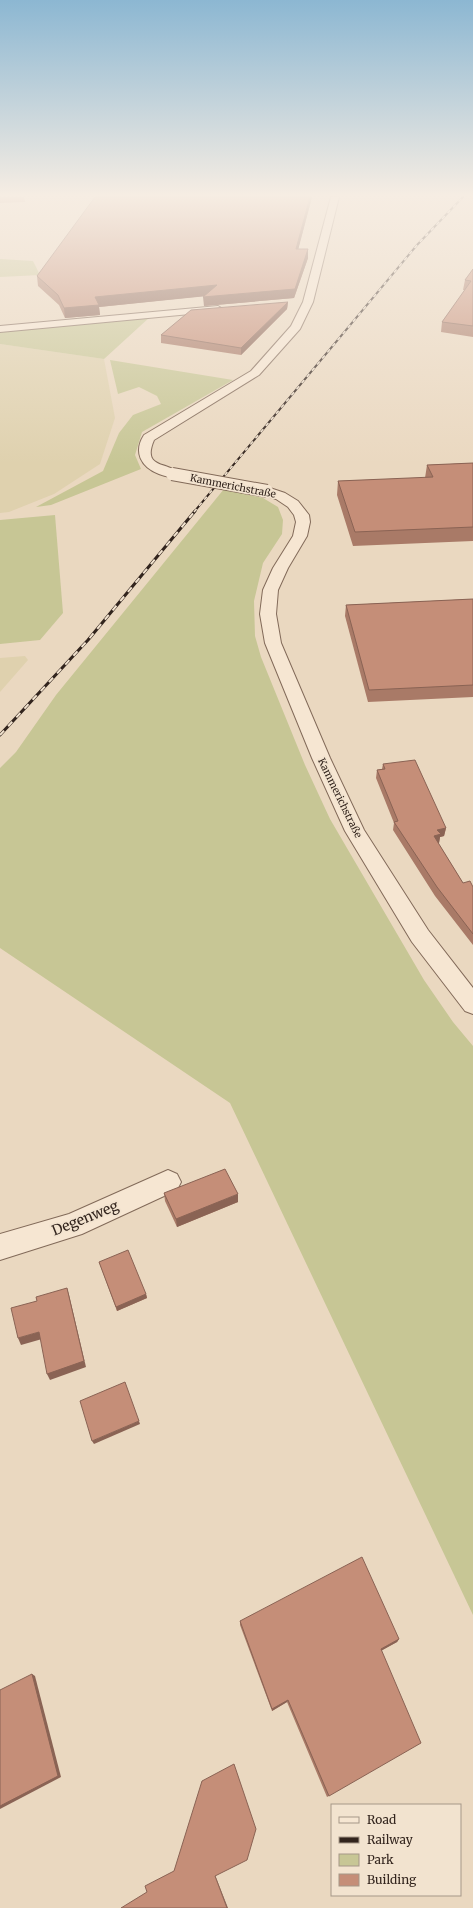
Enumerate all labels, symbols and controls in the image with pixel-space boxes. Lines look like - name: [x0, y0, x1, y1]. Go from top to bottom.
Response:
- street label: Kammerichstraße: [189, 471, 277, 501]
- street label: Kammerichstraße: [315, 756, 365, 840]
- street label: Degenweg: [49, 1196, 122, 1240]
- legend: [331, 1804, 461, 1896]
- text: Road: [367, 1812, 396, 1827]
- text: Railway: [367, 1832, 413, 1847]
- text: Park: [367, 1852, 394, 1867]
- text: Building: [367, 1872, 417, 1887]

